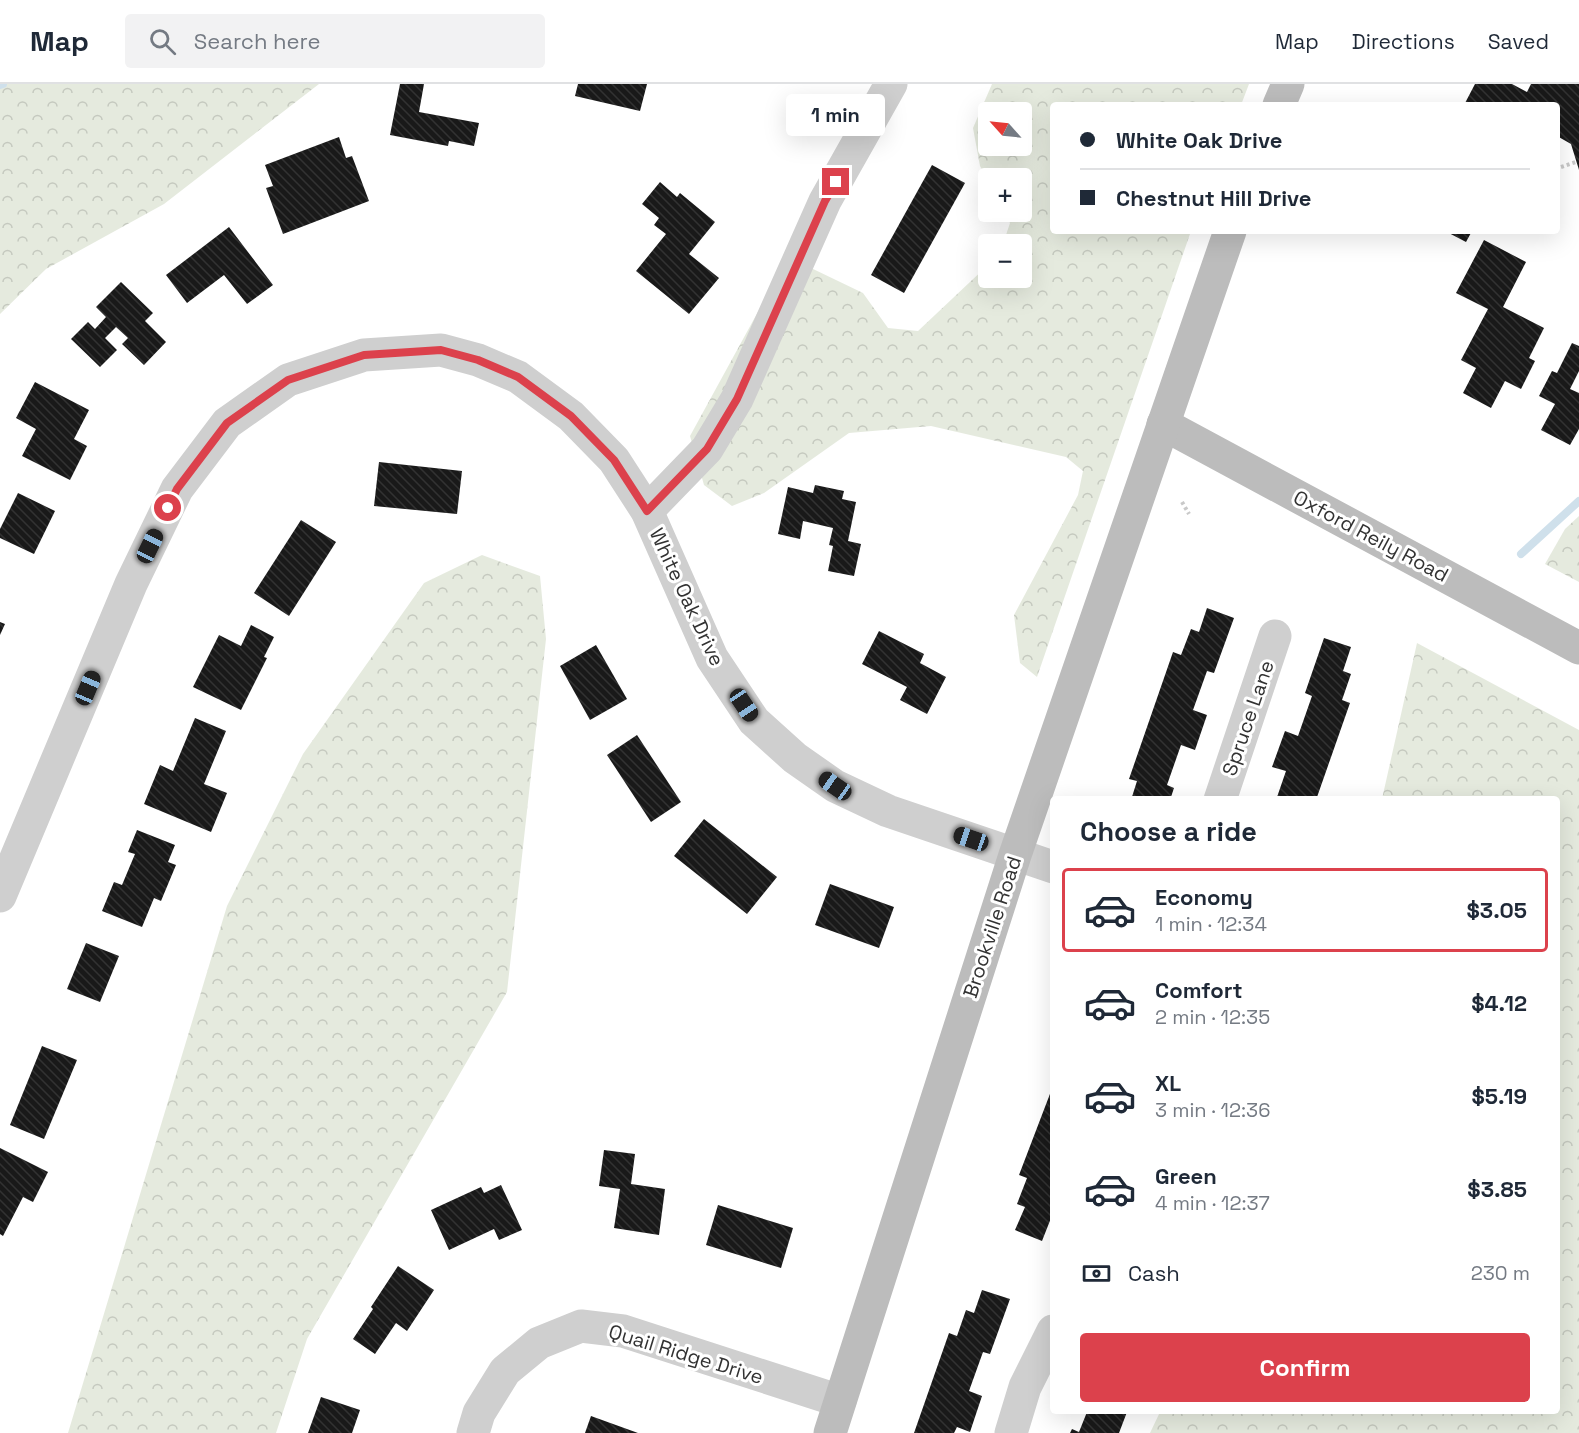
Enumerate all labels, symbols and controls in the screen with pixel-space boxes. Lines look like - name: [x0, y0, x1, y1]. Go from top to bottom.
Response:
- search box: [125, 14, 545, 68]
- text: Map: [30, 23, 89, 59]
- icon: search: [146, 25, 179, 58]
- text: Search here: [194, 27, 321, 55]
- text: Map: [1275, 28, 1319, 55]
- text: Directions: [1352, 28, 1455, 55]
- text: Saved: [1488, 28, 1549, 55]
- callout: 1 min: [786, 95, 886, 137]
- text: 1 min: [811, 102, 860, 128]
- north arrow: [978, 102, 1032, 156]
- map controls: [978, 102, 1032, 288]
- text: White Oak Drive: [1116, 126, 1282, 154]
- route end: [822, 168, 849, 195]
- button: +: [978, 168, 1032, 222]
- text: Chestnut Hill Drive: [1116, 184, 1312, 212]
- button: −: [978, 234, 1032, 288]
- street label: Oxford Reily Road: [1289, 484, 1453, 588]
- route start: [154, 494, 181, 521]
- street label: White Oak Drive: [644, 524, 730, 670]
- car: [134, 526, 166, 566]
- street label: Spruce Lane: [1216, 657, 1280, 779]
- car: [73, 668, 103, 708]
- car: [726, 685, 762, 725]
- car: [815, 768, 855, 804]
- text: Choose a ride: [1080, 814, 1257, 849]
- car: [951, 825, 991, 853]
- street label: Brookville Road: [957, 853, 1027, 1001]
- icon: car: [1083, 883, 1137, 937]
- text: Economy: [1155, 883, 1253, 911]
- text: $3.05: [1467, 896, 1527, 924]
- text: 1 min · 12:34: [1155, 911, 1267, 937]
- icon: car: [1083, 976, 1137, 1030]
- text: Comfort: [1155, 976, 1243, 1004]
- text: $4.12: [1471, 989, 1527, 1017]
- text: 2 min · 12:35: [1155, 1004, 1270, 1030]
- icon: car: [1083, 1069, 1137, 1123]
- text: XL: [1155, 1069, 1181, 1097]
- text: $5.19: [1472, 1082, 1527, 1110]
- text: 3 min · 12:36: [1155, 1097, 1270, 1123]
- icon: car: [1083, 1162, 1137, 1216]
- text: Green: [1155, 1162, 1217, 1190]
- text: $3.85: [1467, 1175, 1527, 1203]
- text: 4 min · 12:37: [1155, 1190, 1270, 1216]
- icon: cash: [1080, 1257, 1113, 1290]
- text: Cash: [1128, 1259, 1180, 1287]
- text: 230 m: [1471, 1260, 1530, 1286]
- street label: Quail Ridge Drive: [606, 1318, 766, 1390]
- button: Confirm: [1080, 1333, 1530, 1402]

